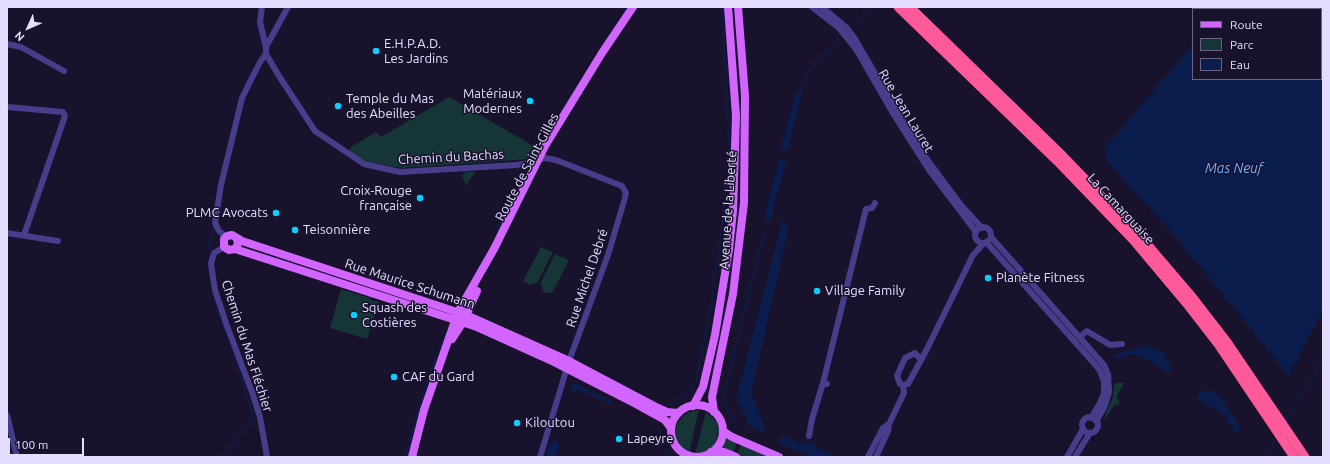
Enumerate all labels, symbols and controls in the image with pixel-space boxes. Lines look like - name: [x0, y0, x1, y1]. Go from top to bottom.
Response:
- north arrow: [8, 8, 48, 48]
- legend: [1192, 8, 1322, 80]
- text: Route: [1230, 18, 1263, 31]
- text: N: [12, 29, 27, 44]
- place label: E.H.P.A.D. Les Jardins: [384, 36, 448, 67]
- text: Parc: [1230, 38, 1253, 51]
- marker: E.H.P.A.D. Les Jardins: [371, 46, 381, 56]
- text: Eau: [1230, 58, 1250, 71]
- street label: Rue Jean Lauret: [875, 67, 937, 155]
- place label: Matériaux Modernes: [463, 86, 522, 117]
- place label: Temple du Mas des Abeilles: [346, 91, 434, 122]
- marker: Matériaux Modernes: [525, 96, 535, 106]
- marker: Temple du Mas des Abeilles: [333, 101, 343, 111]
- street label: Route de Saint-Gilles: [492, 110, 562, 224]
- street label: Chemin du Bachas: [398, 146, 504, 168]
- street label: Avenue de la Liberté: [716, 150, 740, 270]
- water label: Mas Neuf: [1205, 160, 1263, 176]
- street label: La Camarguaise: [1084, 170, 1158, 248]
- place label: Croix-Rouge française: [340, 183, 412, 214]
- marker: Croix-Rouge française: [415, 193, 425, 203]
- place label: PLMC Avocats: [186, 205, 268, 221]
- marker: PLMC Avocats: [271, 208, 281, 218]
- place label: Teisonnière: [303, 222, 370, 238]
- marker: Teisonnière: [290, 225, 300, 235]
- street label: Rue Michel Debré: [563, 227, 611, 329]
- street label: Rue Maurice Schumann: [343, 256, 477, 312]
- place label: Planète Fitness: [996, 270, 1085, 286]
- marker: Planète Fitness: [983, 273, 993, 283]
- street label: Chemin du Mas Fléchier: [218, 278, 276, 414]
- place label: Village Family: [825, 283, 905, 299]
- marker: Village Family: [812, 286, 822, 296]
- place label: Squash des Costières: [362, 300, 427, 331]
- marker: Squash des Costières: [349, 310, 359, 320]
- place label: CAF du Gard: [402, 369, 474, 385]
- marker: CAF du Gard: [389, 372, 399, 382]
- place label: Kiloutou: [525, 415, 575, 431]
- marker: Kiloutou: [512, 418, 522, 428]
- scale bar: [10, 430, 86, 456]
- place label: Lapeyre: [627, 431, 673, 447]
- marker: Lapeyre: [614, 434, 624, 444]
- text: 100 m: [15, 438, 48, 451]

